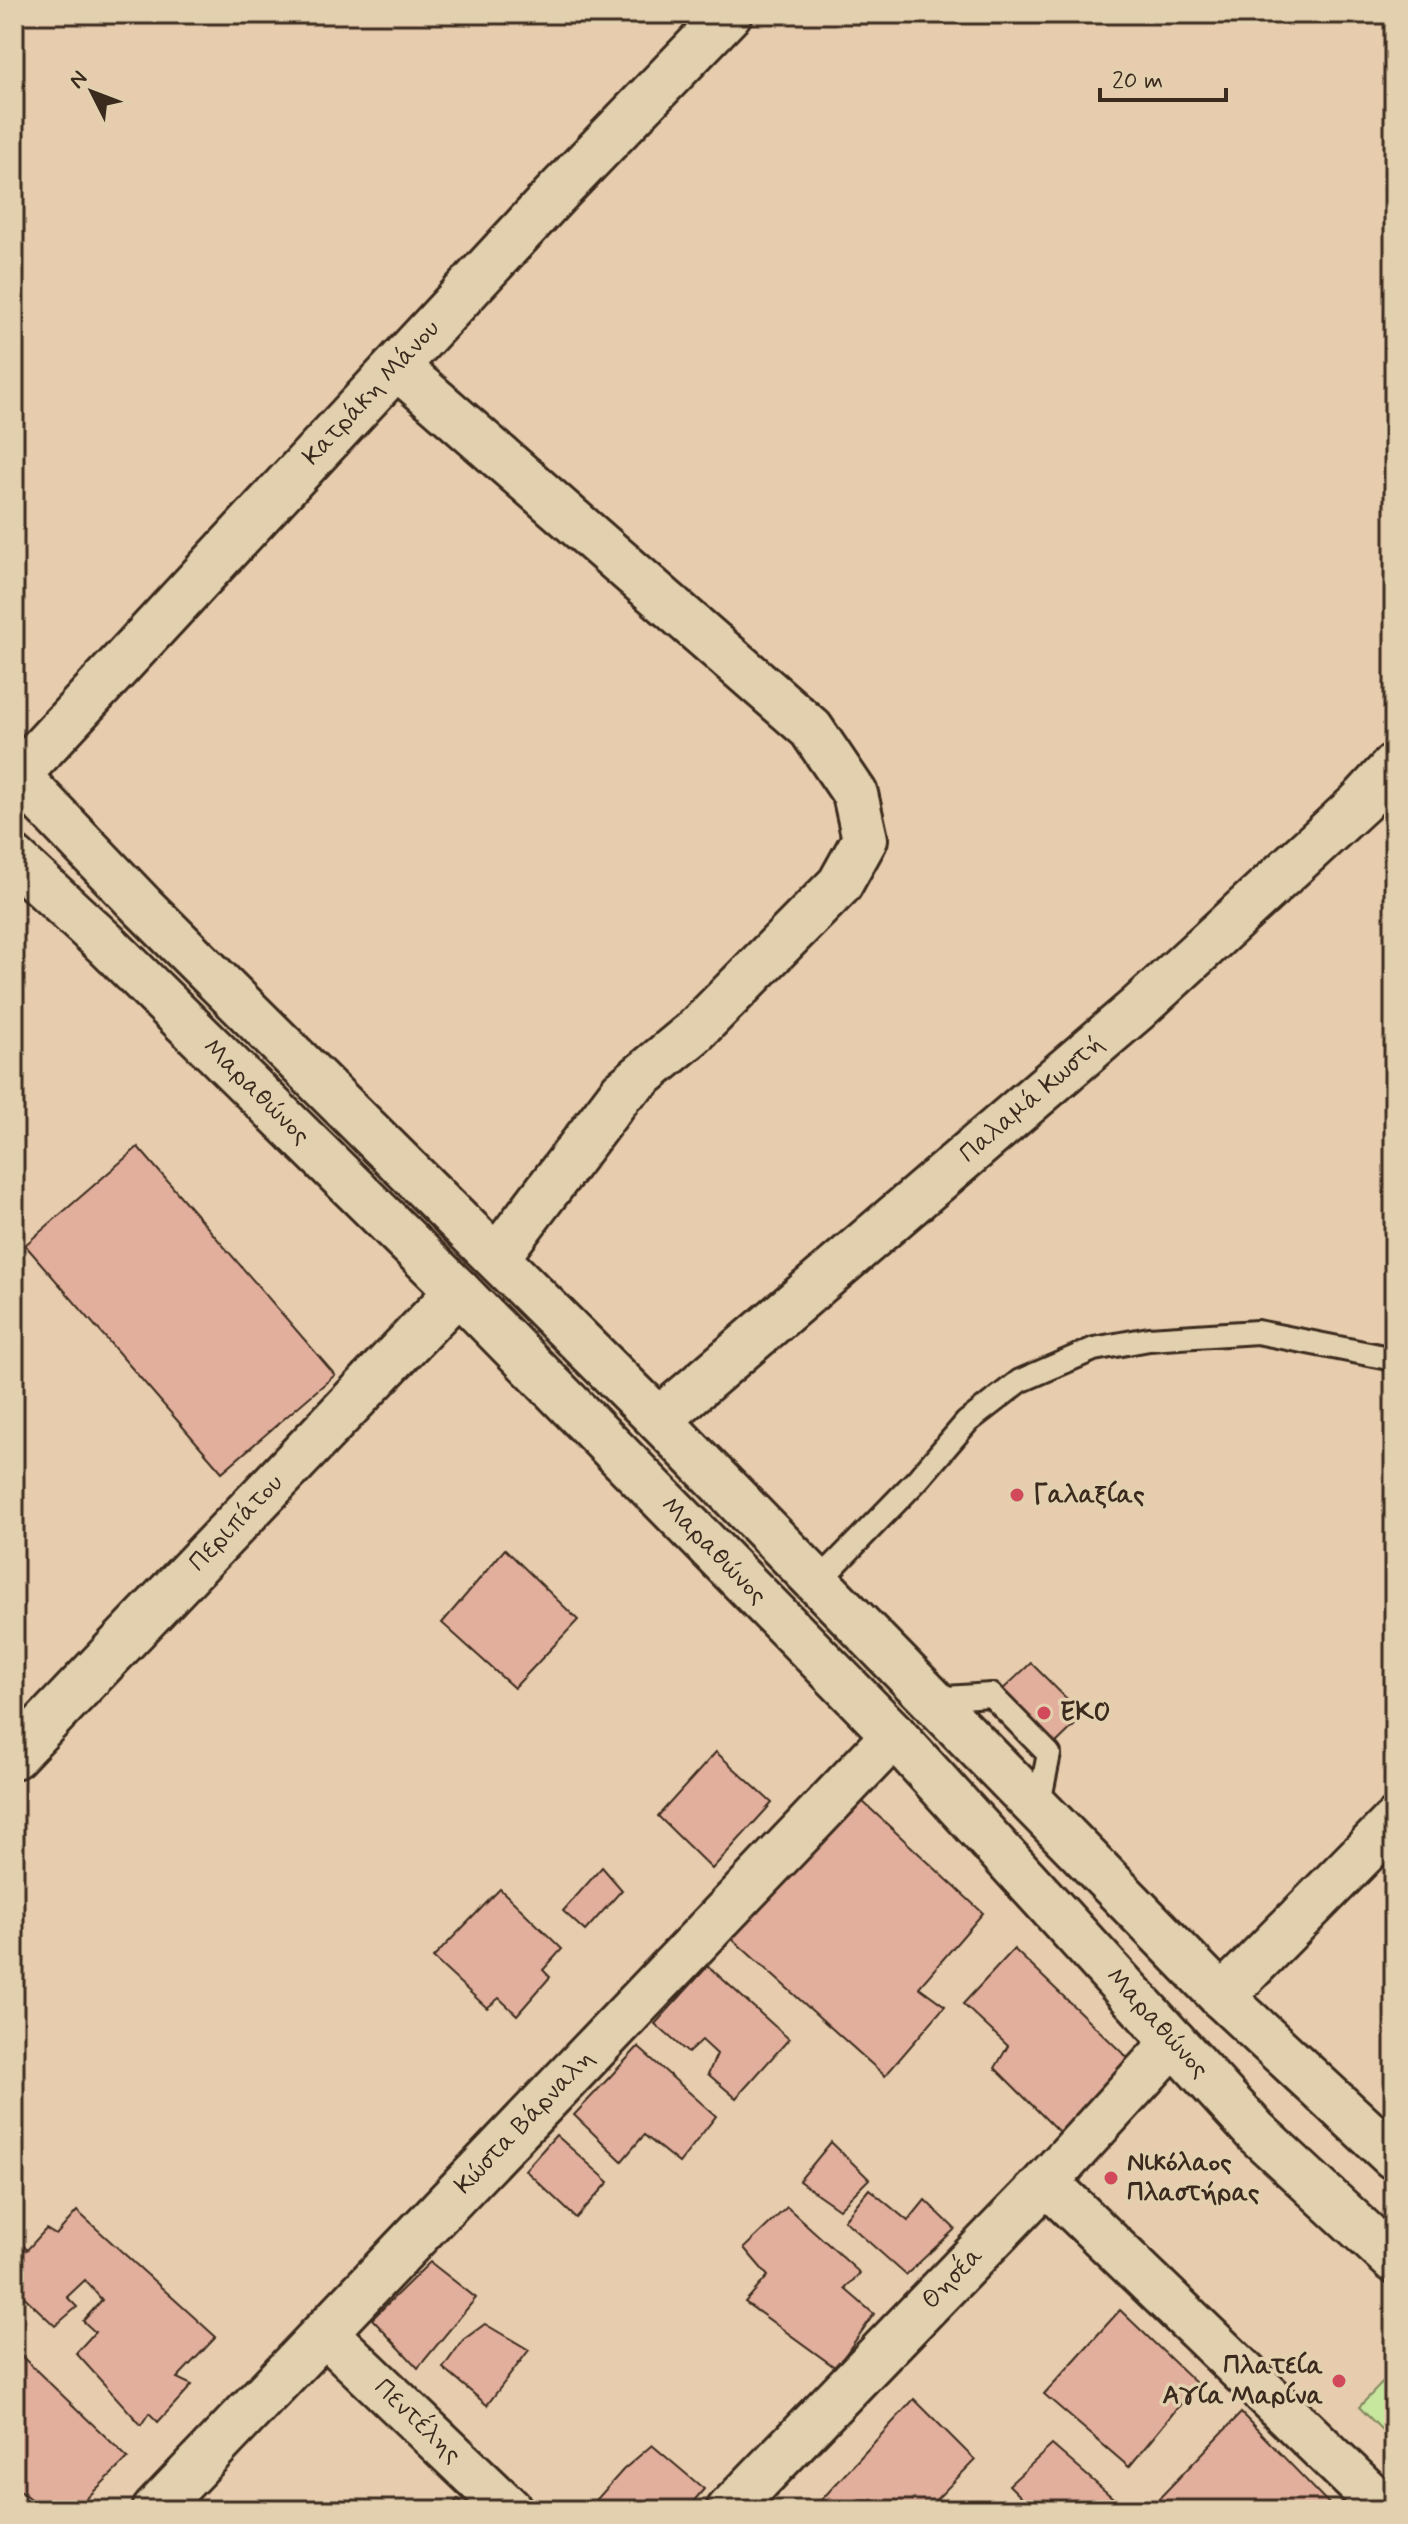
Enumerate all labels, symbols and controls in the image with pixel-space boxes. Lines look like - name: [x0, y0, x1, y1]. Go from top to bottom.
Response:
- north arrow: [52, 52, 132, 132]
- scale bar: [1100, 52, 1226, 102]
- text: N: [63, 65, 94, 95]
- text: 20 m: [1112, 66, 1163, 97]
- street label: Κατράκη Μάνου: [295, 313, 448, 473]
- street label: Παλαμά Κωστή: [953, 1027, 1112, 1171]
- street label: Μαραθώνος: [195, 1031, 317, 1153]
- street label: Περιπάτου: [182, 1467, 291, 1579]
- place label: Γαλαξίας: [1033, 1478, 1145, 1512]
- marker: Γαλαξίας: [1008, 1486, 1026, 1504]
- street label: Μαραθώνος: [653, 1490, 774, 1612]
- place label: EKO: [1060, 1696, 1111, 1730]
- marker: EKO: [1035, 1704, 1053, 1722]
- street label: Μαραθώνος: [1098, 1961, 1216, 2086]
- street label: Κώστα Βάρναλη: [447, 2042, 602, 2202]
- place label: Νικόλαος Πλαστήρας: [1127, 2146, 1259, 2210]
- marker: Νικόλαος Πλαστήρας: [1102, 2169, 1120, 2187]
- street label: Θησέα: [915, 2240, 991, 2317]
- place label: Πλατεία Αγία Μαρίνα: [1163, 2349, 1323, 2413]
- street label: Πεντέλης: [366, 2372, 469, 2471]
- marker: Πλατεία Αγία Μαρίνα: [1330, 2372, 1348, 2390]

